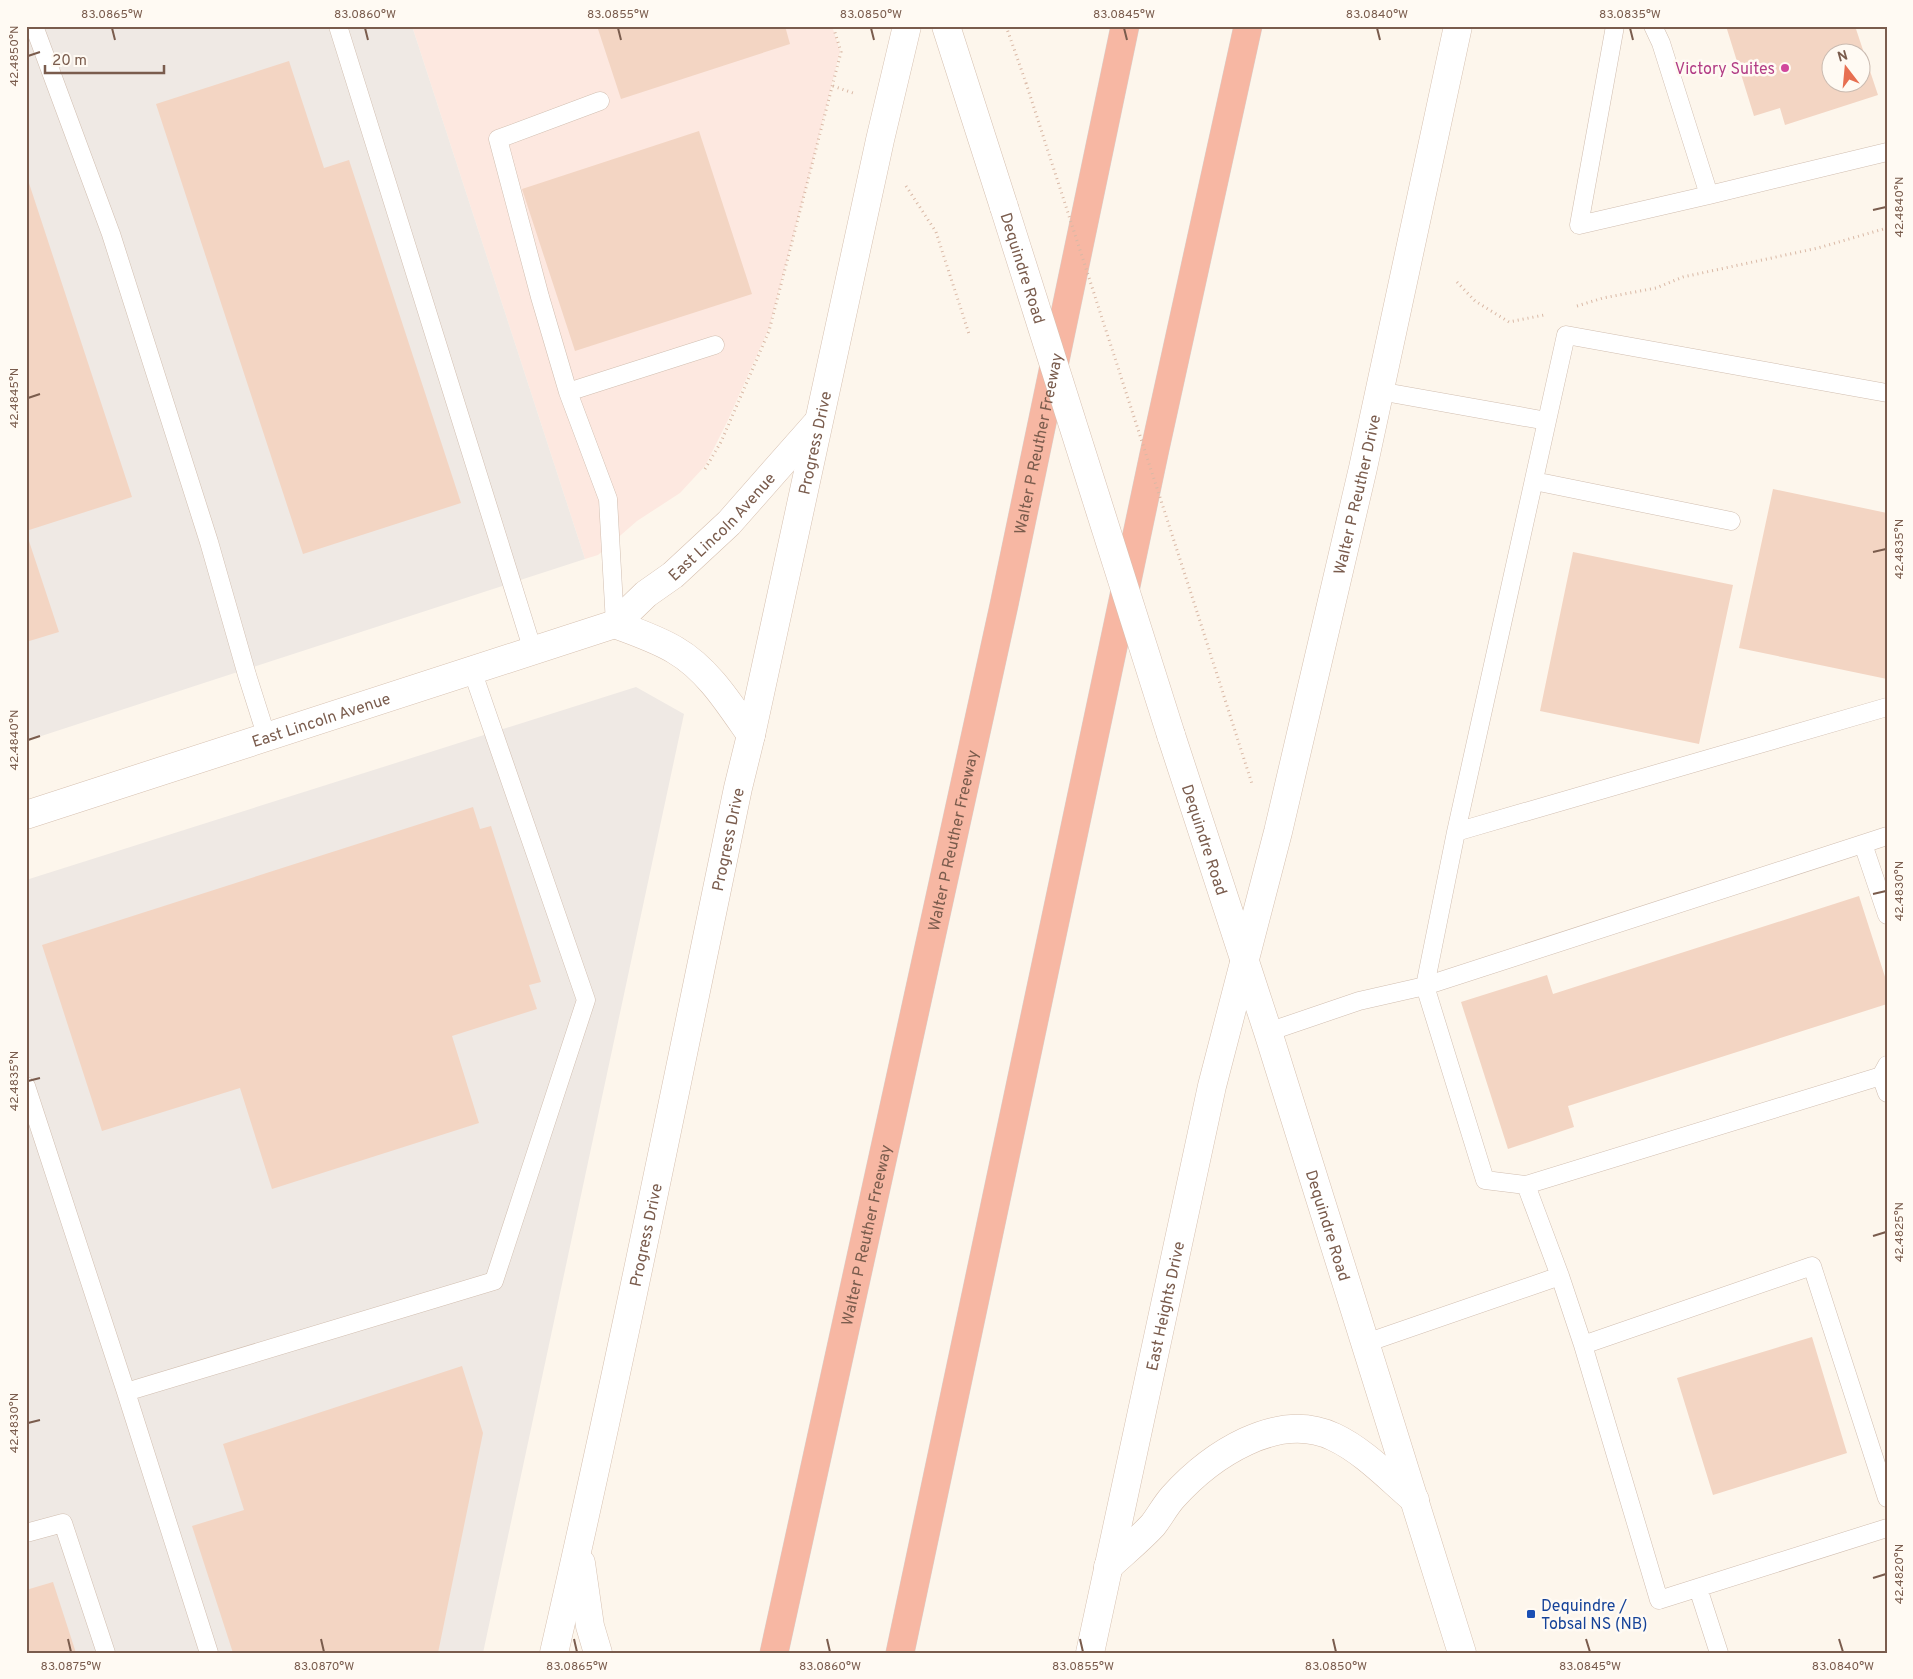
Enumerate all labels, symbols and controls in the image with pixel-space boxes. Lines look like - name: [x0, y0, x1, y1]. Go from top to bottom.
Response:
- text: 83.0865°W: [81, 7, 143, 23]
- text: 83.0860°W: [334, 7, 396, 23]
- text: 83.0855°W: [587, 7, 649, 23]
- text: 83.0850°W: [840, 7, 902, 23]
- text: 83.0845°W: [1093, 7, 1155, 23]
- text: 83.0840°W: [1346, 7, 1408, 23]
- text: 83.0835°W: [1599, 7, 1661, 23]
- text: 42.4850°N: [7, 26, 23, 86]
- scale bar: [45, 42, 164, 74]
- north arrow: [1820, 42, 1870, 92]
- text: N: [1836, 47, 1850, 67]
- text: 20 m: [52, 52, 87, 71]
- place label: Victory Suites: [1675, 60, 1775, 80]
- marker: Victory Suites: [1779, 62, 1791, 74]
- text: 42.4840°N: [1892, 177, 1908, 237]
- street label: Dequindre Road: [994, 211, 1048, 327]
- street label: Walter P Reuther Freeway: [1011, 351, 1068, 536]
- text: 42.4845°N: [7, 368, 23, 428]
- street label: Progress Drive: [795, 390, 837, 497]
- street label: Walter P Reuther Drive: [1330, 413, 1386, 577]
- street label: East Lincoln Avenue: [665, 469, 781, 586]
- text: 42.4835°N: [1892, 519, 1908, 579]
- street label: East Lincoln Avenue: [250, 689, 393, 753]
- text: 42.4840°N: [7, 710, 23, 770]
- street label: Walter P Reuther Freeway: [925, 748, 984, 933]
- street label: Dequindre Road: [1176, 782, 1231, 898]
- street label: Progress Drive: [709, 786, 750, 893]
- text: 42.4830°N: [1892, 861, 1908, 921]
- text: 42.4835°N: [7, 1051, 23, 1111]
- street label: Walter P Reuther Freeway: [838, 1143, 897, 1328]
- street label: Dequindre Road: [1300, 1168, 1353, 1284]
- street label: Progress Drive: [627, 1182, 668, 1289]
- text: 42.4825°N: [1892, 1202, 1908, 1262]
- street label: East Heights Drive: [1143, 1240, 1190, 1373]
- text: 42.4830°N: [7, 1393, 23, 1453]
- text: 42.4820°N: [1892, 1544, 1908, 1604]
- place label: Dequindre / Tobsal NS (NB): [1541, 1597, 1648, 1635]
- marker: Dequindre / Tobsal NS (NB): [1525, 1608, 1537, 1620]
- text: 83.0875°W: [41, 1659, 101, 1675]
- text: 83.0870°W: [294, 1659, 354, 1675]
- text: 83.0865°W: [546, 1659, 608, 1675]
- text: 83.0860°W: [799, 1659, 861, 1675]
- text: 83.0855°W: [1052, 1659, 1114, 1675]
- text: 83.0850°W: [1305, 1659, 1367, 1675]
- text: 83.0845°W: [1559, 1659, 1621, 1675]
- text: 83.0840°W: [1812, 1659, 1874, 1675]

